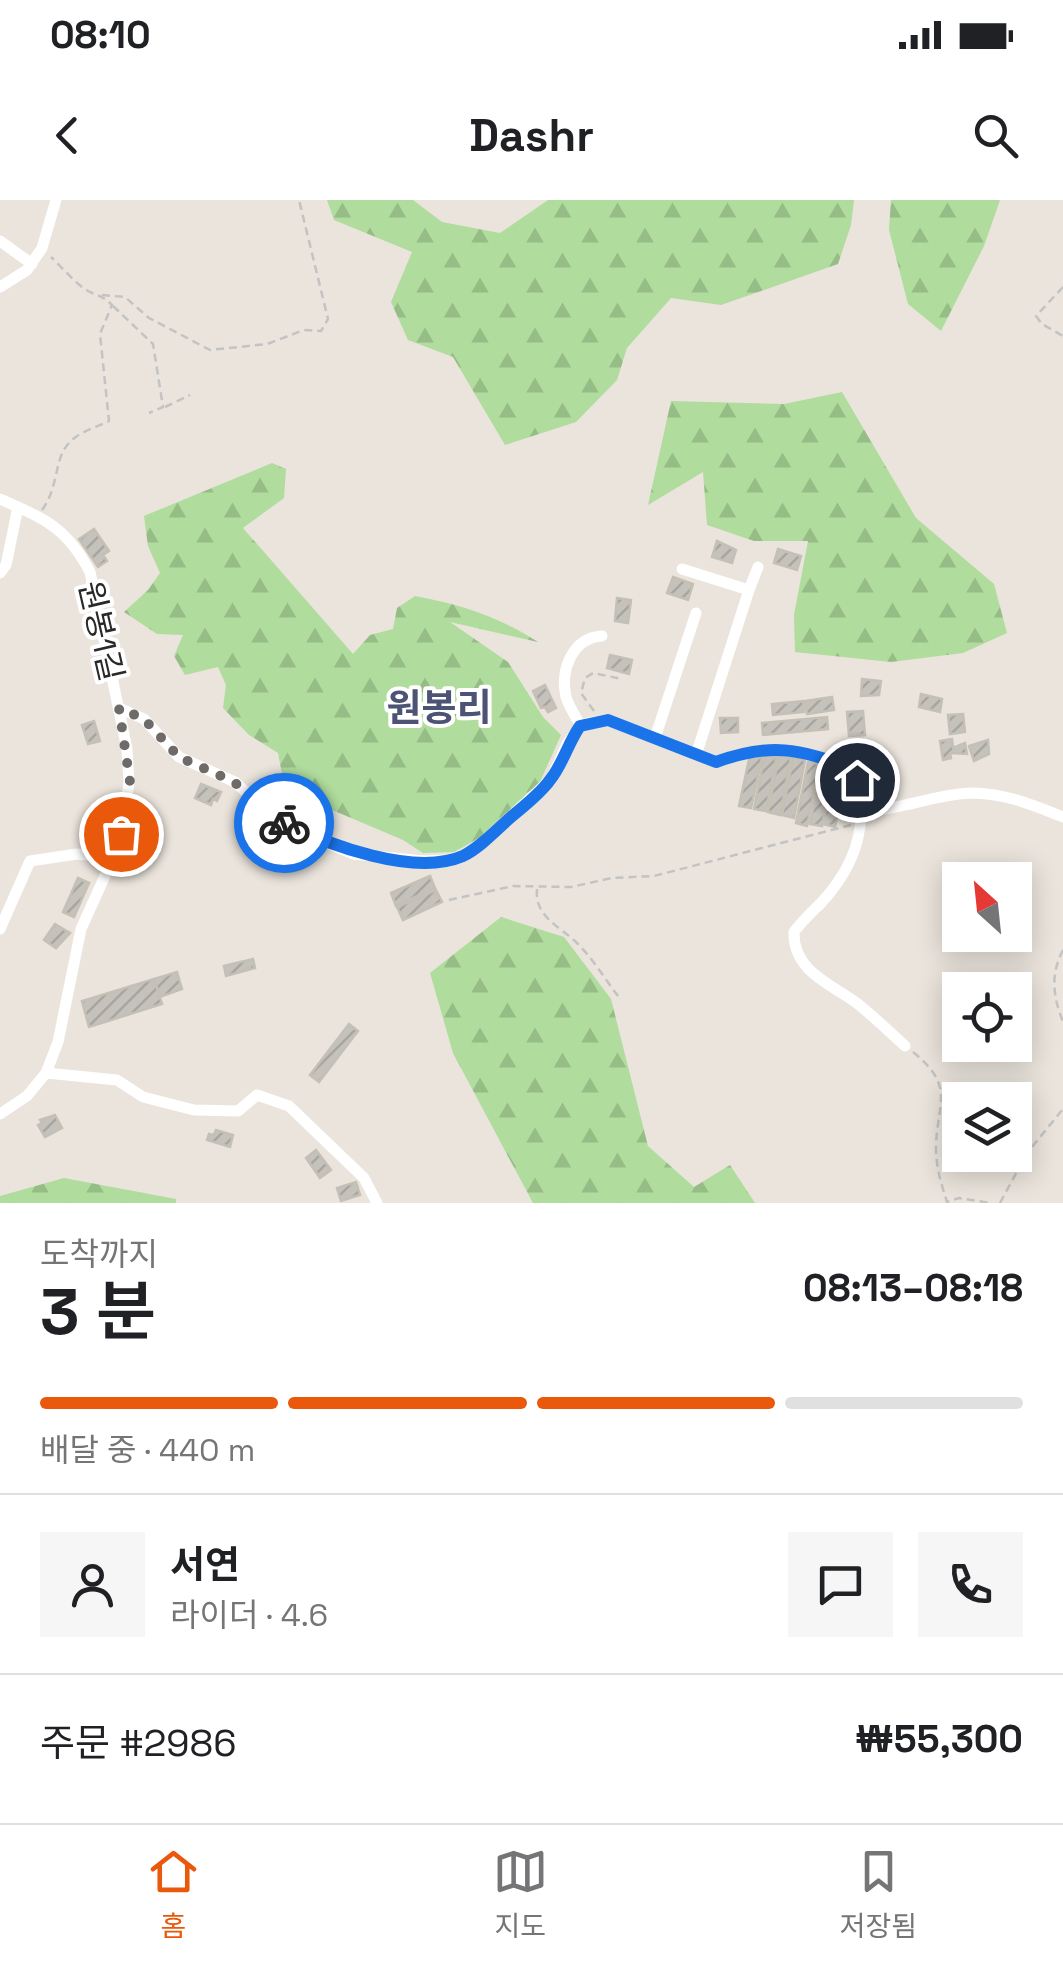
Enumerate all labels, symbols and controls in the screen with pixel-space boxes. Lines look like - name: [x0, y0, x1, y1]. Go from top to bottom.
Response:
- text: 08:10: [50, 11, 151, 59]
- text: Dashr: [469, 107, 594, 164]
- icon: back: [40, 108, 95, 163]
- icon: search: [968, 108, 1023, 163]
- street label: 원봉1길: [70, 577, 132, 685]
- district label: 원봉리: [387, 684, 491, 732]
- pin: [815, 738, 900, 823]
- icon: home: [830, 753, 885, 808]
- courier: [234, 773, 334, 873]
- pin: [79, 792, 164, 877]
- icon: bike: [257, 796, 312, 851]
- icon: bag: [94, 807, 149, 862]
- north arrow: [942, 862, 1032, 952]
- map controls: [942, 862, 1032, 1172]
- button: locate: [942, 972, 1032, 1062]
- button: layers: [942, 1082, 1032, 1172]
- text: 도착까지: [40, 1234, 158, 1274]
- text: 08:13–08:18: [803, 1264, 1023, 1312]
- text: 3 분: [40, 1270, 156, 1353]
- text: 배달 중 · 440 m: [40, 1430, 255, 1470]
- button: person: [40, 1532, 145, 1637]
- button: chat: [788, 1532, 893, 1637]
- button: phone: [918, 1532, 1023, 1637]
- text: 서연: [170, 1541, 240, 1589]
- text: 라이더 · 4.6: [170, 1595, 328, 1635]
- text: ₩55,300: [855, 1715, 1023, 1763]
- text: 주문 #2986: [40, 1719, 237, 1767]
- tab: 홈: [146, 1844, 201, 1944]
- tab: 지도: [493, 1844, 548, 1944]
- tab: 저장됨: [840, 1844, 917, 1944]

